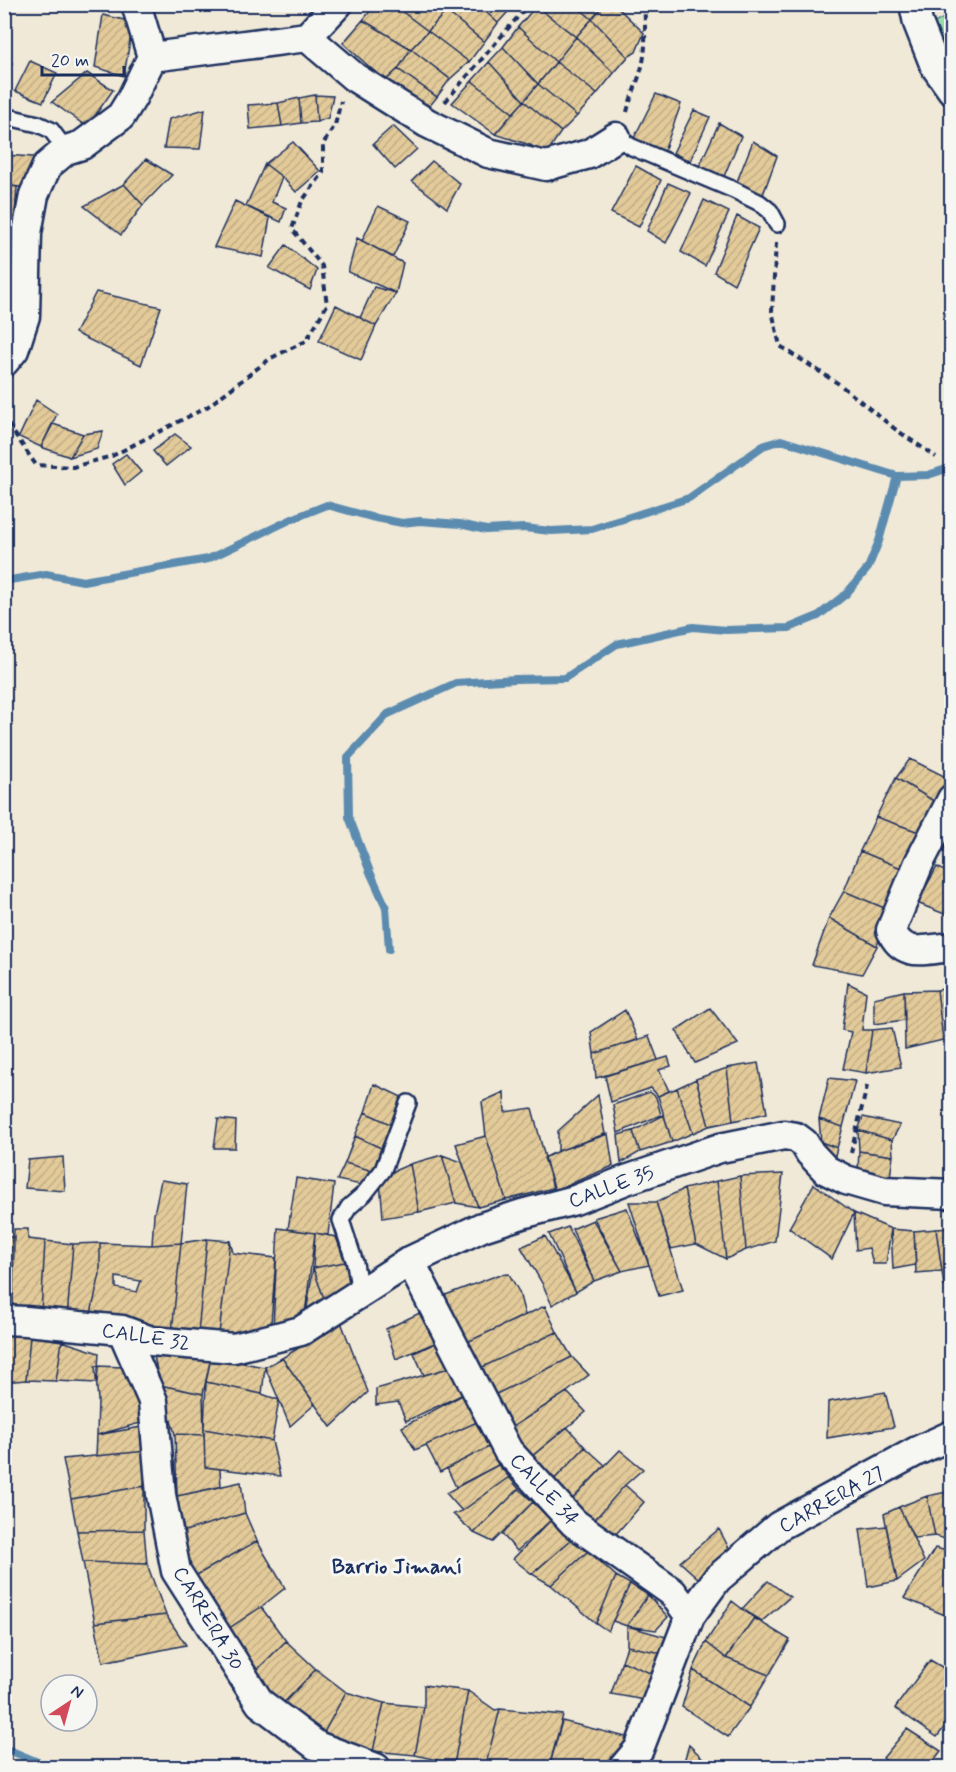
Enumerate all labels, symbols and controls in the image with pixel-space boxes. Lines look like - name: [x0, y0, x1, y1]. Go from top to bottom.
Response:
- scale bar: [42, 39, 124, 77]
- text: 20 m: [51, 49, 89, 73]
- street label: CALLE 35: [565, 1160, 658, 1215]
- street label: CALLE 32: [100, 1317, 192, 1358]
- street label: CALLE 34: [503, 1448, 585, 1532]
- street label: CARRERA 27: [774, 1460, 889, 1540]
- district label: Barrio Jimaní: [332, 1553, 462, 1581]
- street label: CARRERA 30: [166, 1562, 249, 1676]
- north arrow: [39, 1673, 99, 1733]
- text: N: [66, 1680, 87, 1704]

